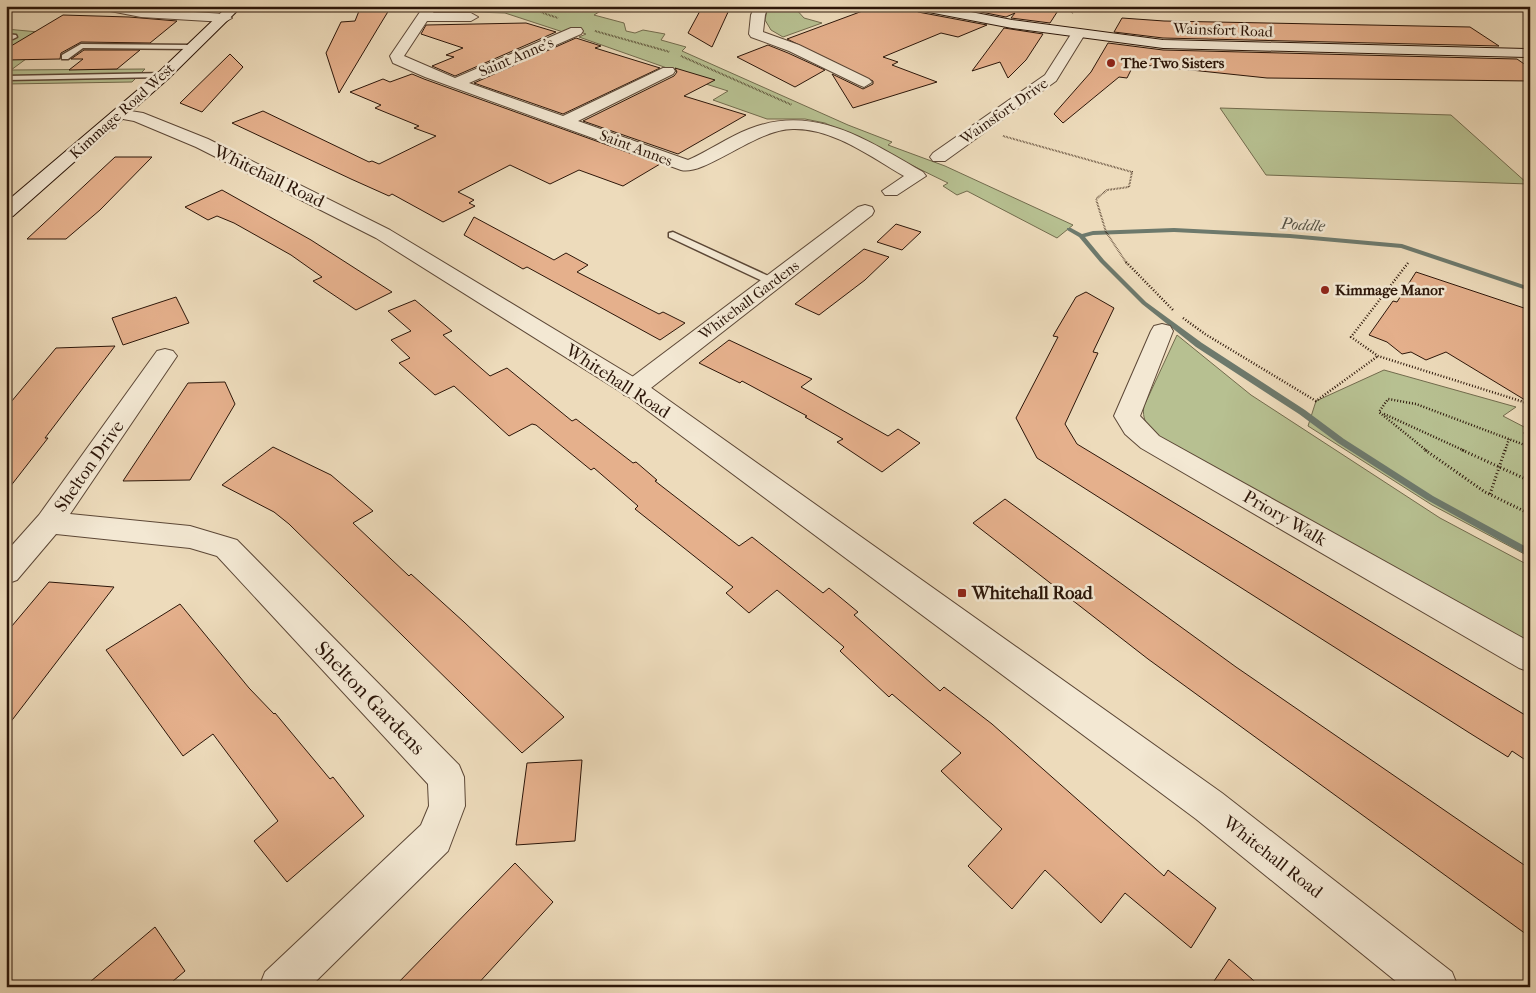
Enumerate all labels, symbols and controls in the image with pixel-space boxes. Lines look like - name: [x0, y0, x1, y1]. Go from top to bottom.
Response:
- street label: Wainsfort Road: [1172, 19, 1274, 41]
- street label: Saint Anne's: [476, 33, 556, 81]
- place label: The Two Sisters: [1120, 54, 1225, 72]
- marker: The Two Sisters: [1105, 57, 1117, 69]
- street label: Kimmage Road West: [66, 59, 178, 163]
- street label: Wainsfort Drive: [956, 74, 1052, 149]
- street label: Saint Annes: [597, 126, 675, 170]
- street label: Whitehall Road: [209, 140, 328, 212]
- water label: Poddle: [1280, 213, 1326, 236]
- street label: Whitehall Gardens: [695, 256, 803, 344]
- place label: Kimmage Manor: [1335, 281, 1445, 299]
- marker: Kimmage Manor: [1319, 284, 1331, 296]
- street label: Whitehall Road: [561, 339, 674, 423]
- street label: Shelton Drive: [50, 416, 129, 516]
- street label: Priory Walk: [1239, 486, 1331, 551]
- place label: Whitehall Road: [971, 583, 1094, 604]
- marker: Whitehall Road: [956, 587, 968, 599]
- street label: Shelton Gardens: [310, 636, 430, 760]
- street label: Whitehall Road: [1218, 811, 1327, 903]

